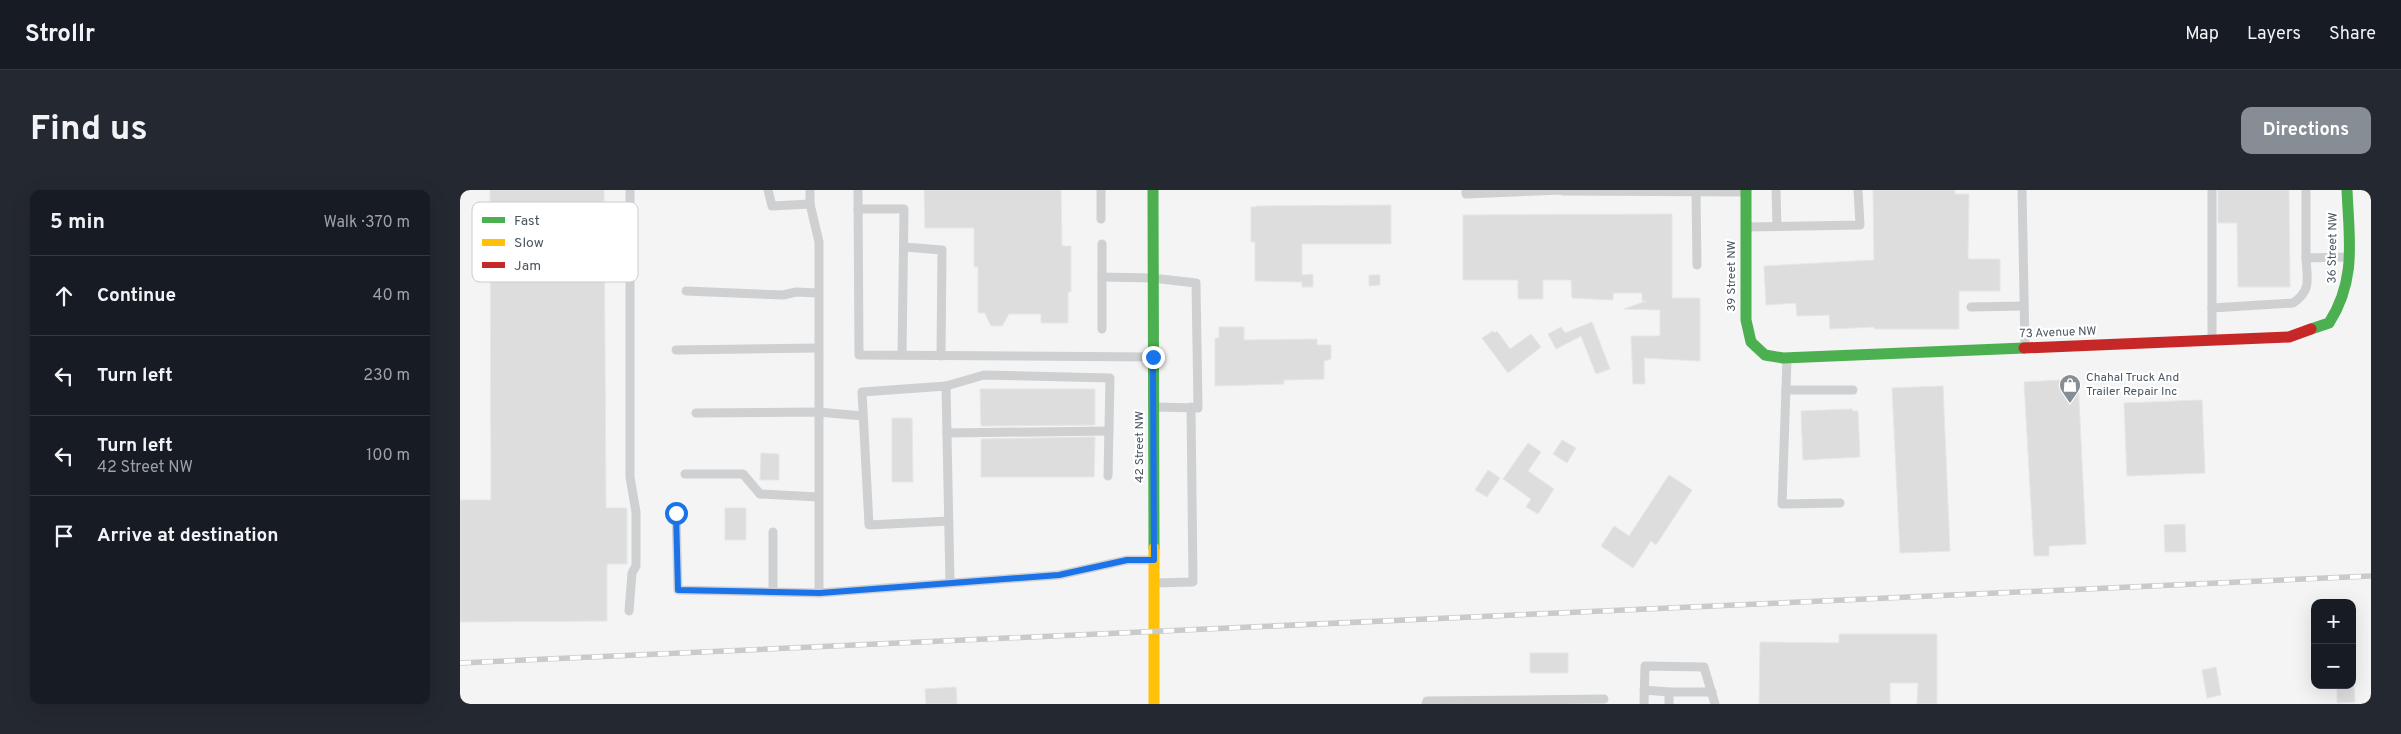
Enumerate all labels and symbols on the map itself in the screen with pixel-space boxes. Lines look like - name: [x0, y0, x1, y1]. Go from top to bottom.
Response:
- legend: [472, 202, 638, 282]
- street label: 36 Street NW: [2324, 212, 2342, 284]
- text: Fast: [514, 213, 540, 230]
- text: Slow: [514, 235, 544, 252]
- street label: 39 Street NW: [1724, 240, 1740, 312]
- text: Jam: [514, 258, 541, 275]
- street label: 73 Avenue NW: [2019, 324, 2097, 342]
- route end: [1142, 346, 1165, 369]
- place label: Chahal Truck And Trailer Repair Inc: [2086, 370, 2179, 400]
- shop icon: Chahal Truck And Trailer Repair Inc: [2058, 373, 2082, 404]
- street label: 42 Street NW: [1132, 411, 1148, 483]
- route start: [665, 502, 688, 525]

